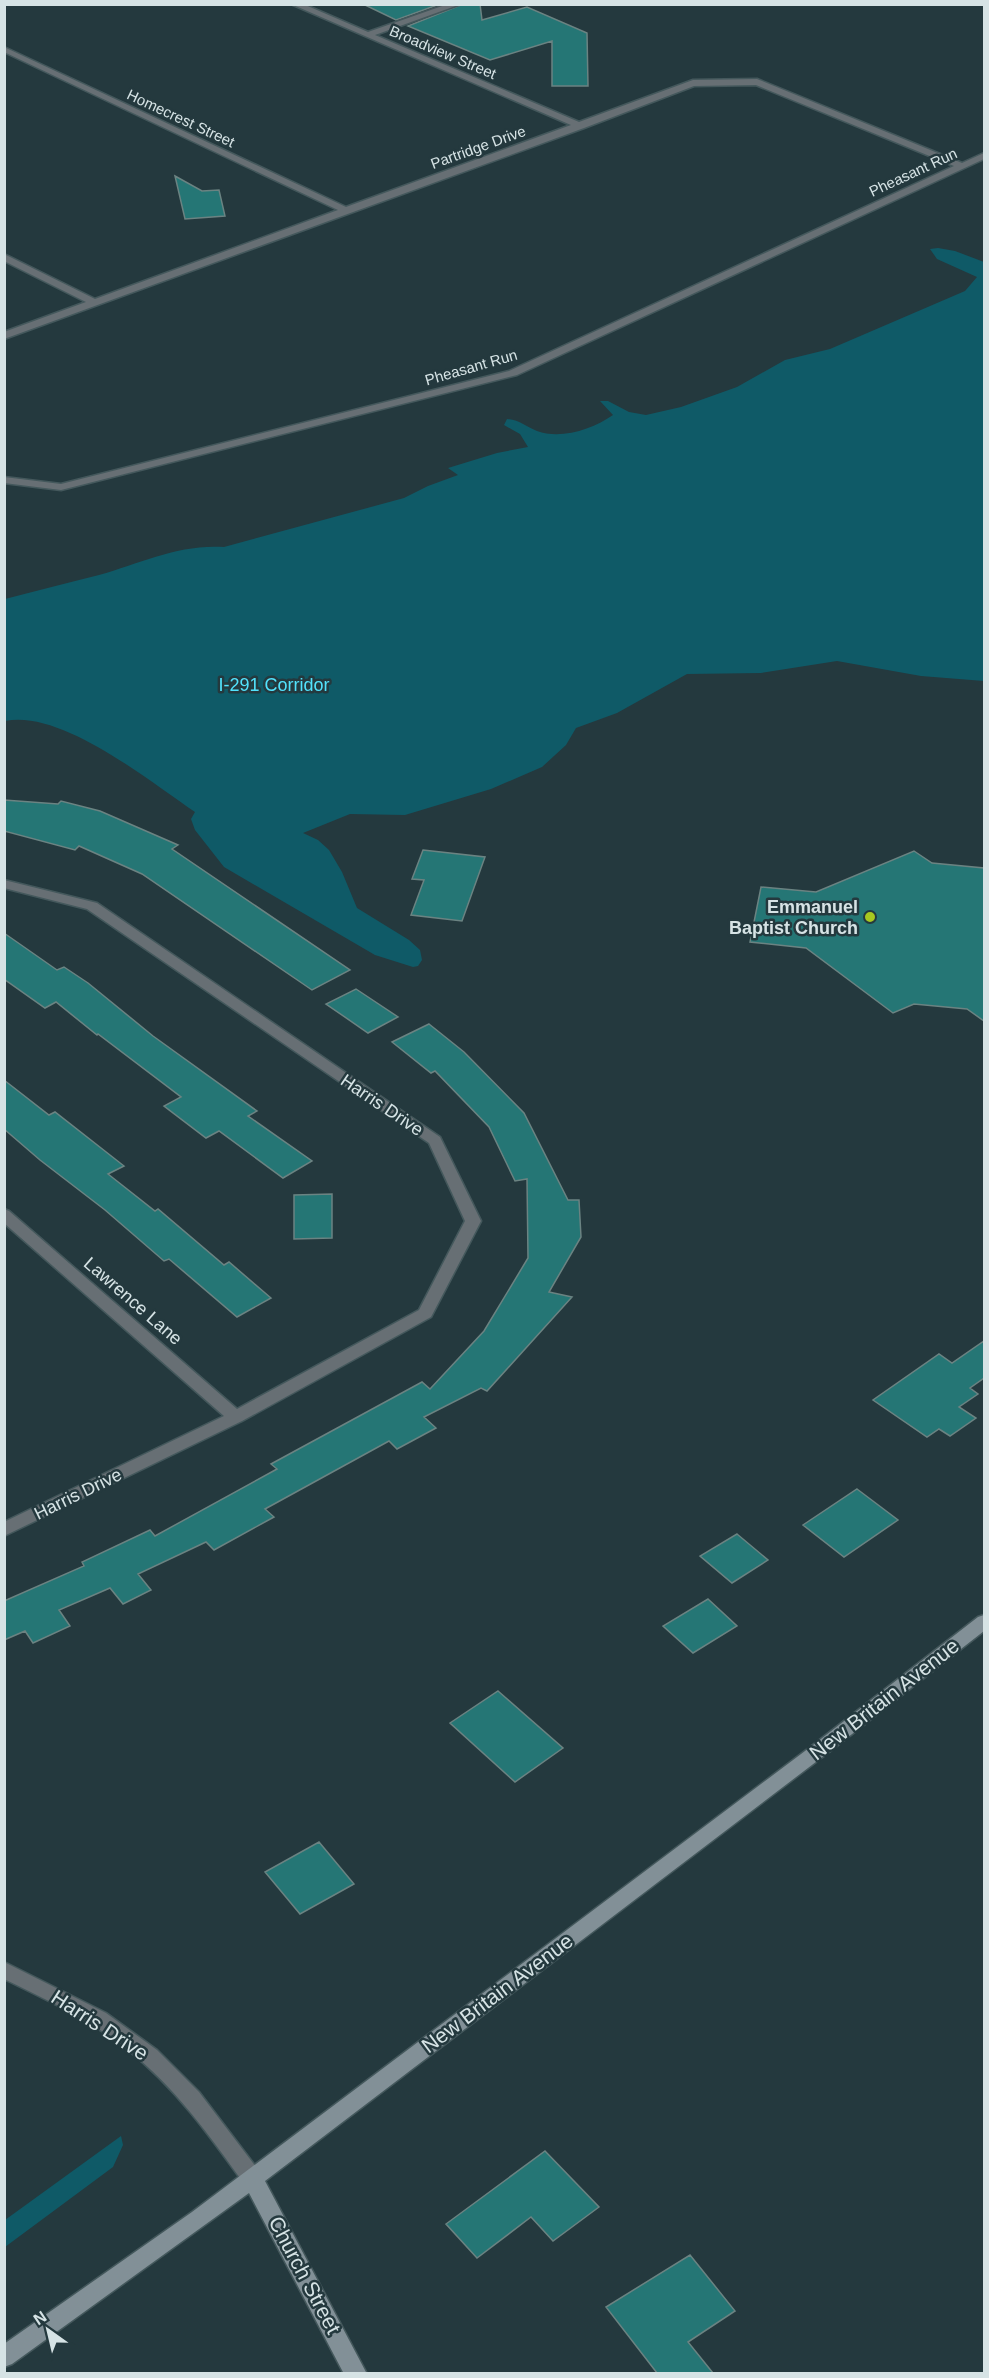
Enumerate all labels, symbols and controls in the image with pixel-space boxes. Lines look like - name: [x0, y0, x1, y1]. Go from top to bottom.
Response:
- street label: Broadview Street: [387, 22, 500, 82]
- street label: Homecrest Street: [125, 86, 238, 151]
- street label: Partridge Drive: [428, 122, 528, 172]
- street label: Pheasant Run: [866, 144, 960, 200]
- street label: Pheasant Run: [423, 346, 519, 388]
- park label: I-291 Corridor: [218, 675, 330, 695]
- place label: Emmanuel Baptist Church: [729, 897, 858, 938]
- marker: Emmanuel Baptist Church: [863, 910, 877, 924]
- street label: Harris Drive: [337, 1070, 427, 1140]
- street label: Lawrence Lane: [80, 1253, 186, 1349]
- street label: Harris Drive: [31, 1464, 125, 1524]
- street label: New Britain Avenue: [805, 1634, 963, 1764]
- street label: New Britain Avenue: [417, 1929, 577, 2057]
- street label: Harris Drive: [47, 1985, 153, 2065]
- street label: Church Street: [264, 2212, 346, 2338]
- north arrow: [18, 2300, 78, 2360]
- text: N: [30, 2308, 49, 2328]

